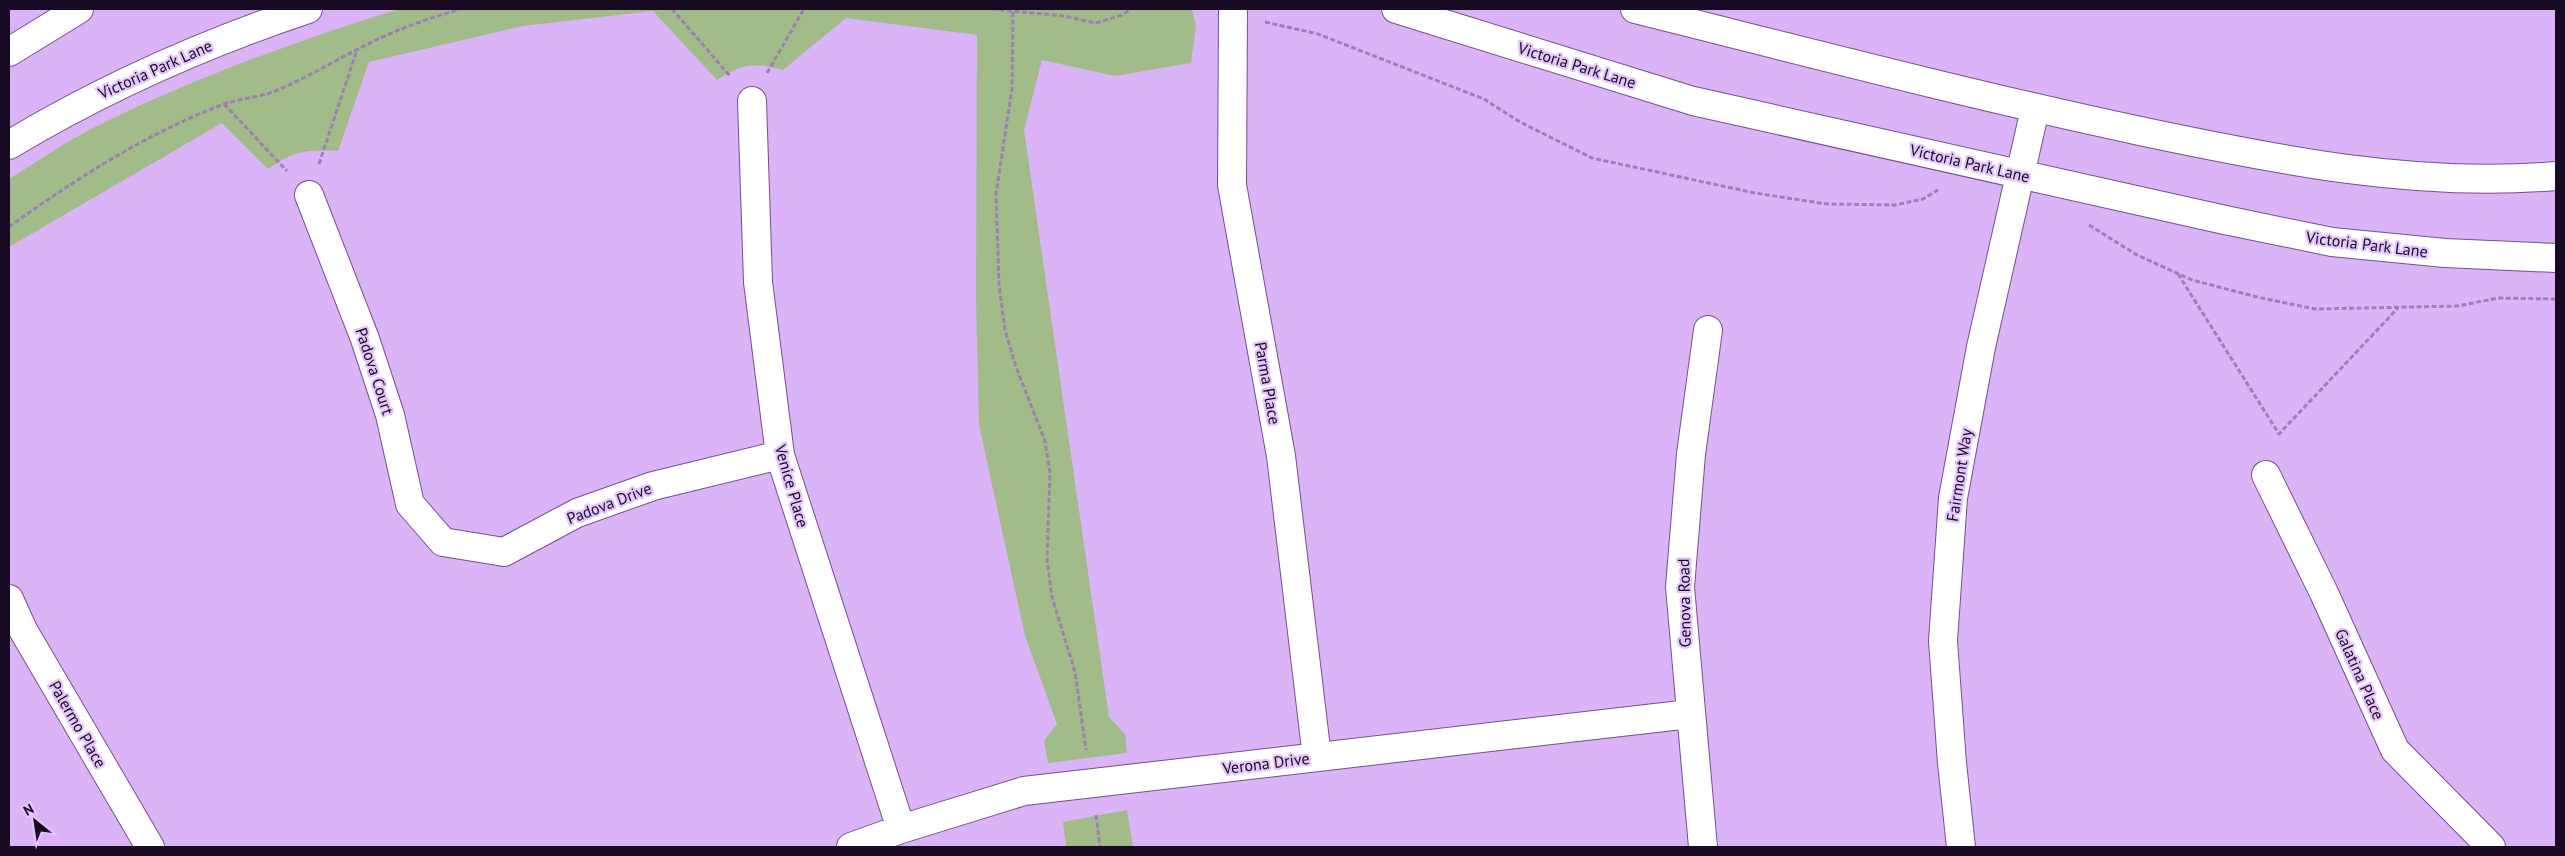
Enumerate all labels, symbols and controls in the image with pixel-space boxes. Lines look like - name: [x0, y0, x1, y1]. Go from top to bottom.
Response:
- street label: Victoria Park Lane: [94, 35, 215, 103]
- street label: Victoria Park Lane: [1515, 37, 1638, 92]
- street label: Victoria Park Lane: [1907, 139, 2032, 187]
- street label: Victoria Park Lane: [2304, 226, 2429, 261]
- street label: Padova Court: [352, 325, 399, 418]
- street label: Parma Place: [1251, 340, 1285, 426]
- street label: Fairmont Way: [1942, 427, 1976, 523]
- street label: Venice Place: [770, 441, 813, 530]
- street label: Padova Drive: [564, 478, 654, 528]
- street label: Genova Road: [1673, 558, 1695, 648]
- street label: Galatina Place: [2331, 625, 2389, 723]
- street label: Palermo Place: [45, 677, 111, 771]
- street label: Verona Drive: [1221, 748, 1310, 778]
- north arrow: [10, 796, 60, 846]
- text: N: [20, 800, 37, 820]

